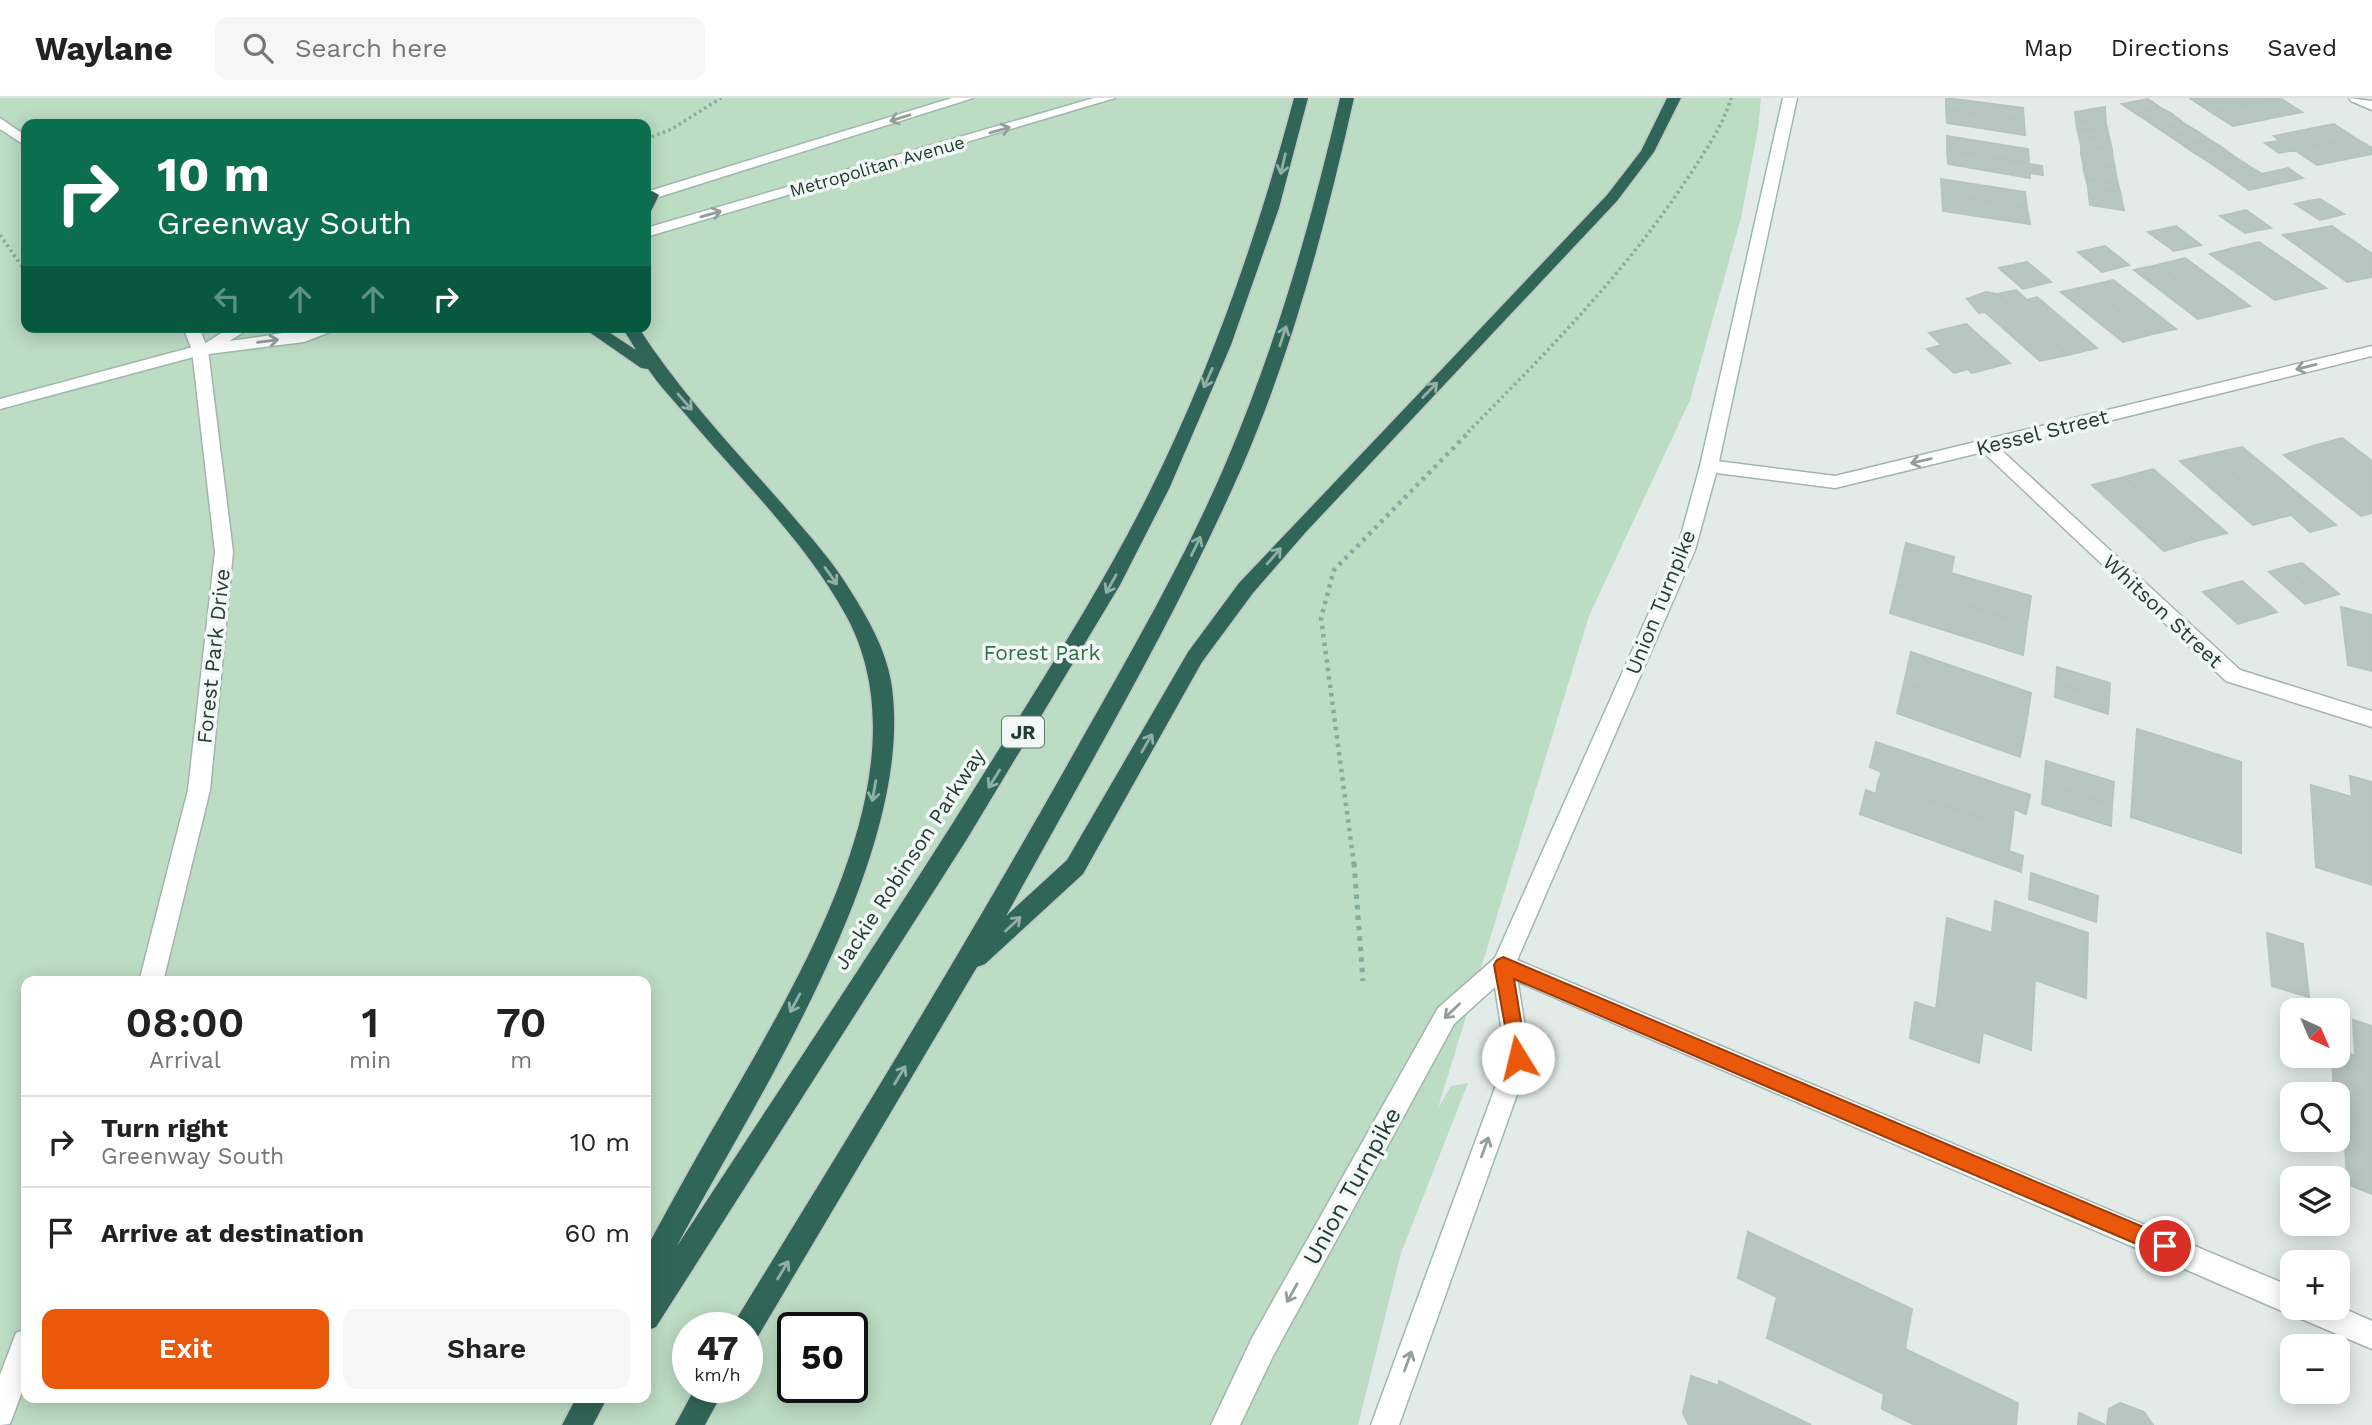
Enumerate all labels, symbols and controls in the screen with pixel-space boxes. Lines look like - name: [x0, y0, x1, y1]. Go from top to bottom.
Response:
- search box: [215, 17, 705, 80]
- text: Waylane: [35, 29, 173, 68]
- icon: search: [239, 29, 277, 67]
- text: Search here: [295, 33, 447, 63]
- text: Map: [2024, 34, 2073, 62]
- text: Directions: [2111, 34, 2229, 62]
- text: Saved: [2267, 34, 2337, 62]
- one-way arrow: [890, 113, 912, 126]
- one-way arrow: [989, 122, 1011, 135]
- street label: Metropolitan Avenue: [787, 131, 967, 201]
- text: 10 m: [157, 145, 270, 203]
- icon: right: [42, 147, 133, 238]
- one-way arrow: [1276, 152, 1289, 175]
- text: Greenway South: [157, 204, 412, 242]
- one-way arrow: [699, 207, 722, 220]
- icon: left: [208, 280, 246, 318]
- icon: ahead: [281, 280, 319, 318]
- icon: ahead: [354, 280, 392, 318]
- icon: right: [427, 280, 465, 318]
- one-way arrow: [1278, 325, 1291, 347]
- one-way arrow: [256, 335, 279, 348]
- one-way arrow: [2295, 361, 2318, 374]
- one-way arrow: [1201, 367, 1214, 389]
- one-way arrow: [1421, 382, 1438, 399]
- one-way arrow: [677, 393, 693, 411]
- street label: Kessel Street: [1973, 403, 2111, 460]
- one-way arrow: [1910, 455, 1933, 469]
- street label: Union Turnpike: [1620, 526, 1700, 678]
- one-way arrow: [1189, 536, 1203, 557]
- one-way arrow: [1266, 547, 1282, 565]
- street label: Whitson Street: [2098, 549, 2228, 673]
- one-way arrow: [824, 566, 838, 585]
- street label: Forest Park Drive: [191, 567, 235, 745]
- one-way arrow: [1104, 573, 1117, 594]
- park label: Forest Park: [984, 640, 1100, 665]
- road number: JR: [1002, 716, 1044, 748]
- one-way arrow: [1140, 734, 1154, 754]
- street label: Jackie Robinson Parkway: [828, 744, 990, 974]
- one-way arrow: [986, 768, 1000, 788]
- one-way arrow: [867, 779, 880, 802]
- one-way arrow: [1004, 916, 1021, 933]
- one-way arrow: [788, 992, 802, 1013]
- text: 08:00: [126, 998, 244, 1047]
- text: 1: [361, 998, 379, 1047]
- text: 70: [496, 998, 546, 1047]
- north arrow: [2280, 998, 2350, 1068]
- map controls: [2280, 998, 2350, 1404]
- one-way arrow: [1444, 1002, 1461, 1019]
- position arrow: [1481, 1021, 1555, 1095]
- text: Arrival: [149, 1047, 221, 1074]
- text: min: [349, 1047, 391, 1074]
- text: m: [510, 1047, 532, 1074]
- one-way arrow: [893, 1066, 907, 1086]
- button: search: [2280, 1082, 2350, 1152]
- street label: Union Turnpike: [1297, 1102, 1407, 1270]
- text: Turn right: [101, 1113, 228, 1143]
- icon: right: [42, 1123, 80, 1161]
- text: 10 m: [570, 1127, 630, 1157]
- one-way arrow: [1480, 1136, 1493, 1158]
- text: Greenway South: [101, 1143, 284, 1170]
- button: layers: [2280, 1166, 2350, 1236]
- icon: arrive: [42, 1214, 80, 1252]
- pin: [2135, 1216, 2195, 1276]
- text: Arrive at destination: [101, 1218, 364, 1248]
- text: 60 m: [564, 1218, 630, 1248]
- icon: arrive: [2146, 1227, 2184, 1265]
- button: +: [2280, 1250, 2350, 1320]
- one-way arrow: [776, 1261, 790, 1281]
- one-way arrow: [1285, 1283, 1299, 1303]
- button: Exit: [42, 1309, 329, 1389]
- button: Share: [343, 1309, 630, 1389]
- speed limit sign: 50: [777, 1312, 868, 1403]
- text: 47: [696, 1327, 739, 1369]
- button: −: [2280, 1334, 2350, 1404]
- one-way arrow: [1402, 1350, 1415, 1372]
- text: km/h: [694, 1364, 741, 1385]

